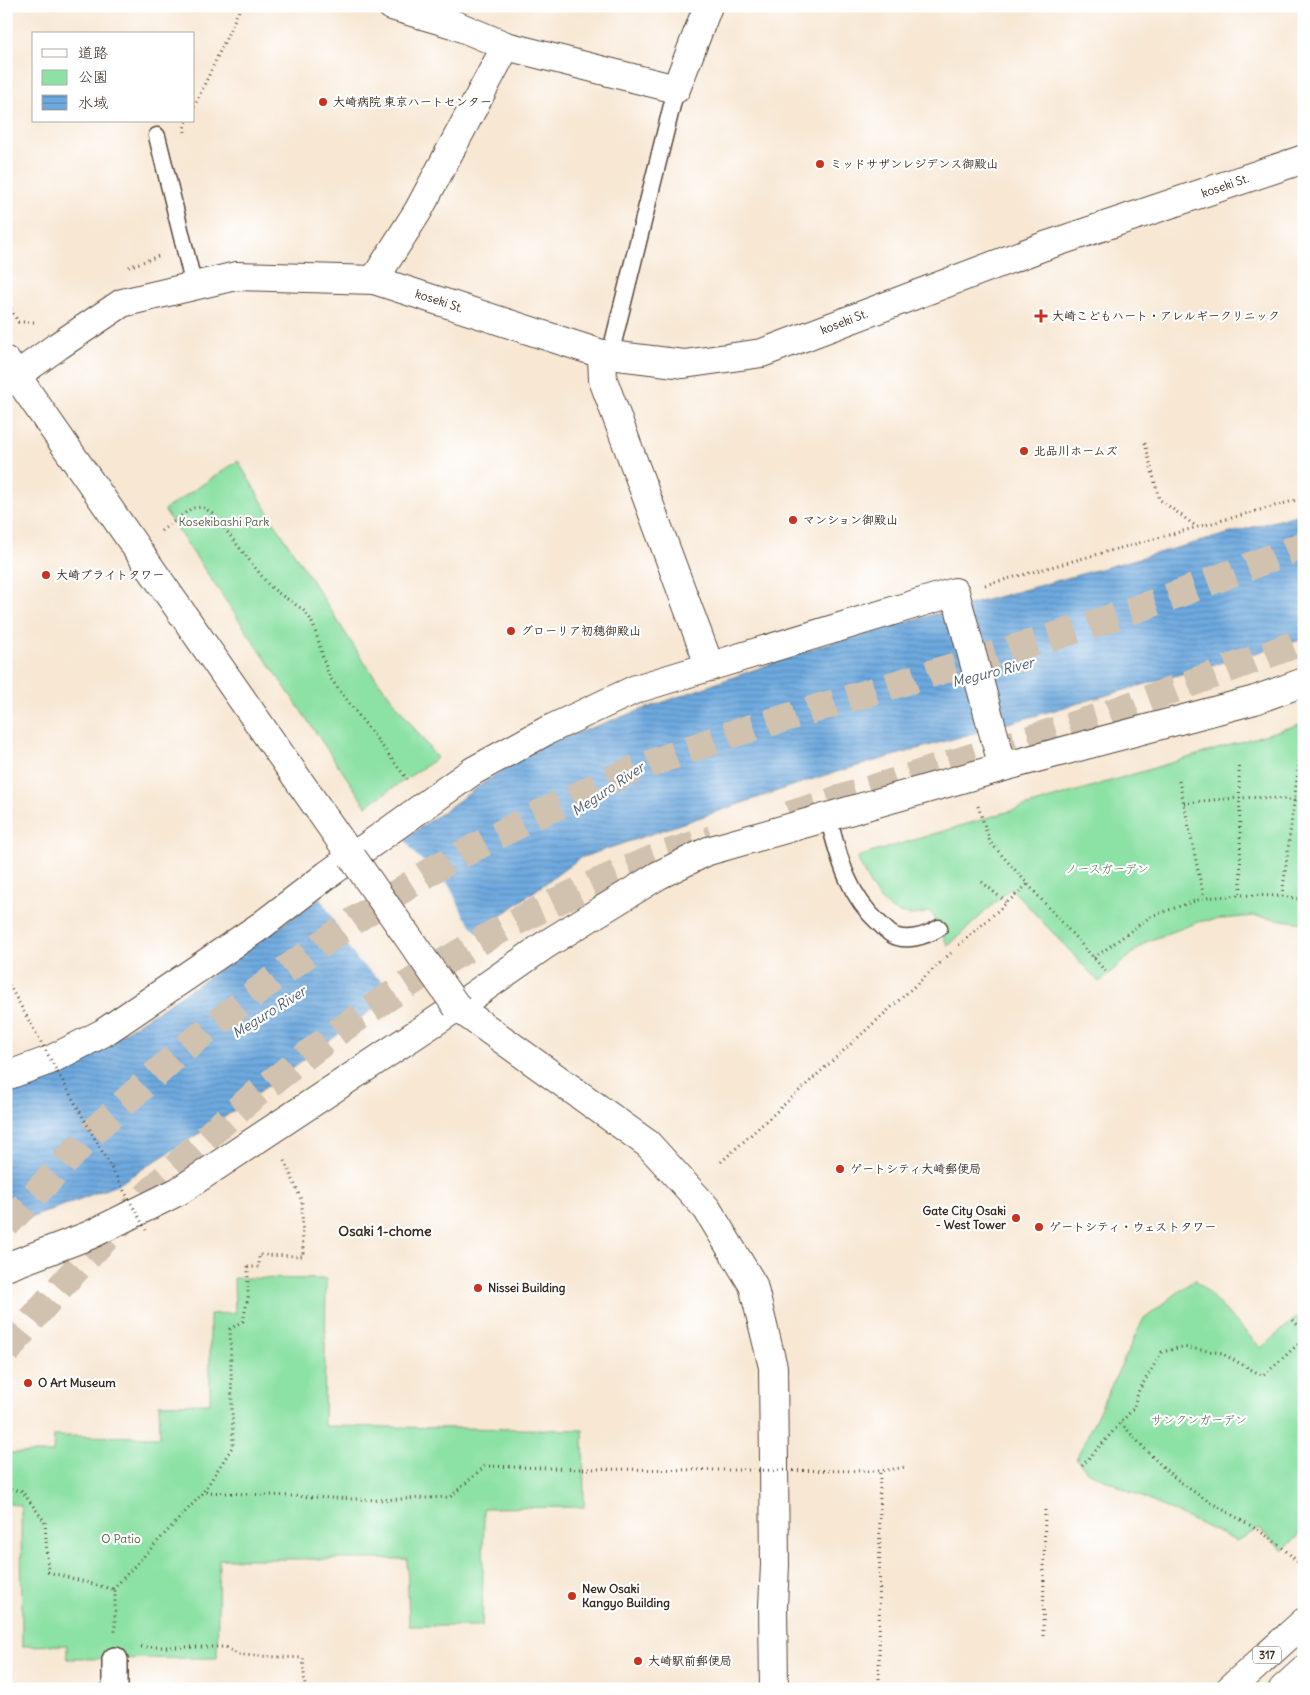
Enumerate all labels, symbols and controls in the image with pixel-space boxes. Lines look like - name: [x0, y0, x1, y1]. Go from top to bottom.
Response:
- legend: [32, 32, 195, 122]
- text: 道路: [78, 43, 108, 62]
- text: 公園: [78, 67, 108, 86]
- text: 水域: [78, 93, 108, 112]
- place label: 大崎病院 東京ハートセンター: [333, 94, 492, 109]
- marker: 大崎病院 東京ハートセンター: [317, 96, 329, 108]
- place label: ミッドサザンレジデンス御殿山: [830, 156, 998, 171]
- marker: ミッドサザンレジデンス御殿山: [814, 158, 826, 170]
- street label: koseki St.: [1199, 170, 1251, 201]
- street label: koseki St.: [413, 286, 465, 315]
- street label: koseki St.: [818, 306, 870, 337]
- place label: 大崎こどもハート・アレルギークリニック: [1052, 308, 1280, 323]
- marker: 大崎こどもハート・アレルギークリニック: [1034, 309, 1048, 323]
- place label: 北品川ホームズ: [1034, 443, 1118, 458]
- marker: 北品川ホームズ: [1018, 445, 1030, 457]
- place label: マンション御殿山: [803, 512, 898, 527]
- park label: Kosekibashi Park: [179, 514, 269, 529]
- marker: マンション御殿山: [787, 514, 799, 526]
- place label: 大崎ブライトタワー: [56, 567, 164, 582]
- marker: 大崎ブライトタワー: [40, 569, 52, 581]
- place label: グローリア初穂御殿山: [521, 623, 641, 638]
- marker: グローリア初穂御殿山: [505, 625, 517, 637]
- water label: Meguro River: [950, 653, 1038, 691]
- water label: Meguro River: [568, 757, 650, 820]
- park label: ノースガーデン: [1065, 861, 1149, 876]
- water label: Meguro River: [229, 981, 311, 1042]
- place label: ゲートシティ大崎郵便局: [850, 1161, 981, 1176]
- marker: ゲートシティ大崎郵便局: [834, 1163, 846, 1175]
- place label: Gate City Osaki - West Tower: [923, 1203, 1006, 1232]
- marker: Gate City Osaki - West Tower: [1010, 1212, 1022, 1224]
- place label: ゲートシティ・ウェストタワー: [1049, 1219, 1216, 1234]
- marker: ゲートシティ・ウェストタワー: [1033, 1221, 1045, 1233]
- district label: Osaki 1-chome: [338, 1222, 432, 1240]
- place label: Nissei Building: [488, 1280, 566, 1296]
- marker: Nissei Building: [472, 1282, 484, 1294]
- place label: O Art Museum: [38, 1375, 116, 1390]
- marker: O Art Museum: [22, 1377, 34, 1389]
- park label: サンクンガーデン: [1151, 1412, 1247, 1427]
- park label: O Patio: [101, 1531, 141, 1546]
- place label: New Osaki Kangyo Building: [582, 1581, 670, 1611]
- marker: New Osaki Kangyo Building: [566, 1590, 578, 1602]
- road number: 317: [1253, 1646, 1281, 1664]
- place label: 大崎駅前郵便局: [648, 1653, 732, 1668]
- marker: 大崎駅前郵便局: [632, 1655, 644, 1667]

